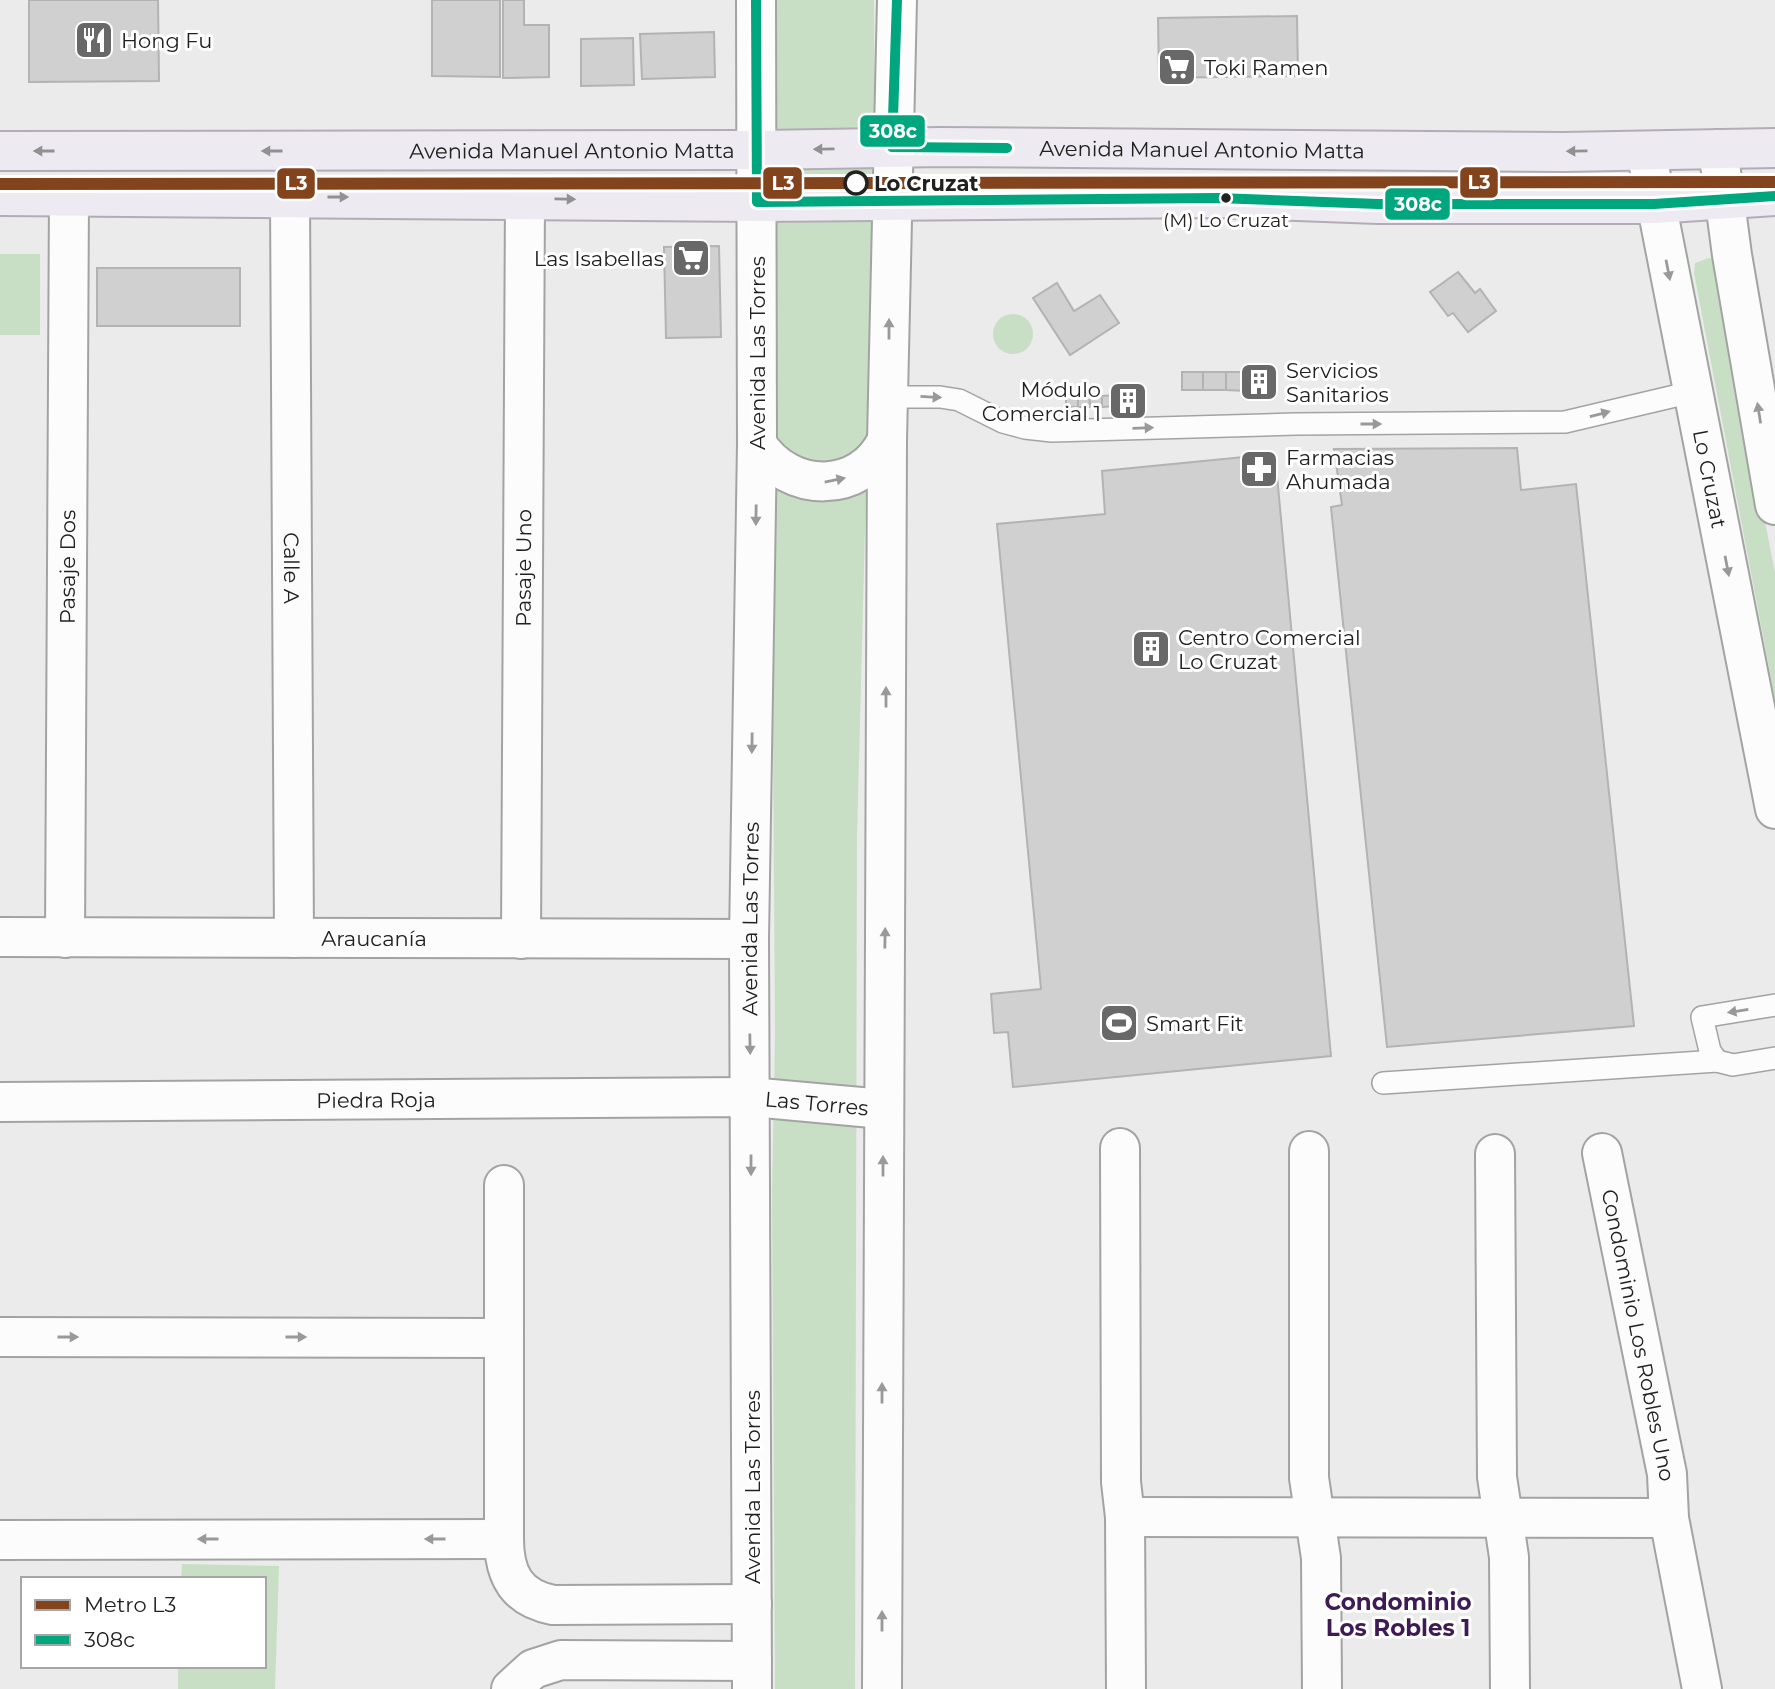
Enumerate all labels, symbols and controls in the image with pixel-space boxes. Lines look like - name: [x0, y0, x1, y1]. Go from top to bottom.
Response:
- restaurant icon: Hong Fu: [73, 19, 115, 61]
- place label: Hong Fu: [121, 28, 212, 53]
- supermarket icon: Toki Ramen: [1156, 46, 1198, 88]
- place label: Toki Ramen: [1204, 55, 1328, 80]
- line badge: 308c: [859, 114, 926, 148]
- text: 308c: [868, 120, 917, 143]
- street label: Avenida Manuel Antonio Matta: [1039, 135, 1365, 163]
- street label: Avenida Manuel Antonio Matta: [409, 138, 735, 163]
- one-way arrow: [813, 143, 835, 154]
- one-way arrow: [33, 145, 55, 157]
- one-way arrow: [261, 145, 283, 157]
- one-way arrow: [1566, 146, 1588, 157]
- line badge: L3: [762, 166, 803, 200]
- line badge: L3: [1459, 166, 1499, 199]
- line badge: L3: [276, 167, 316, 200]
- marker: Lo Cruzat: [844, 171, 868, 195]
- place label: Lo Cruzat: [874, 171, 978, 196]
- text: L3: [1468, 171, 1490, 194]
- text: L3: [285, 172, 307, 195]
- text: L3: [772, 172, 794, 195]
- line badge: 308c: [1384, 187, 1451, 221]
- one-way arrow: [327, 191, 349, 203]
- marker: (M) Lo Cruzat: [1219, 191, 1233, 205]
- one-way arrow: [554, 193, 576, 205]
- text: 308c: [1393, 193, 1442, 216]
- place label: (M) Lo Cruzat: [1163, 209, 1289, 232]
- supermarket icon: Las Isabellas: [670, 237, 712, 279]
- place label: Las Isabellas: [534, 246, 664, 271]
- street label: Avenida Las Torres: [745, 256, 770, 450]
- one-way arrow: [1662, 260, 1673, 282]
- one-way arrow: [883, 318, 895, 340]
- place label: Servicios Sanitarios: [1286, 358, 1389, 407]
- building icon: Servicios Sanitarios: [1238, 361, 1280, 403]
- place label: Módulo Comercial 1: [982, 377, 1101, 426]
- building icon: Módulo Comercial 1: [1107, 380, 1149, 422]
- one-way arrow: [921, 391, 943, 402]
- one-way arrow: [1753, 402, 1764, 424]
- one-way arrow: [1589, 408, 1611, 419]
- one-way arrow: [1360, 418, 1382, 430]
- one-way arrow: [1133, 423, 1155, 434]
- street label: Lo Cruzat: [1688, 427, 1732, 530]
- place label: Farmacias Ahumada: [1286, 445, 1394, 494]
- pharmacy icon: Farmacias Ahumada: [1238, 448, 1280, 490]
- one-way arrow: [824, 474, 846, 485]
- one-way arrow: [750, 505, 762, 527]
- street label: Pasaje Uno: [510, 509, 536, 627]
- street label: Pasaje Dos: [54, 510, 80, 624]
- street label: Calle A: [279, 532, 305, 605]
- one-way arrow: [1721, 555, 1732, 577]
- place label: Centro Comercial Lo Cruzat: [1178, 625, 1361, 674]
- building icon: Centro Comercial Lo Cruzat: [1130, 628, 1172, 670]
- one-way arrow: [880, 685, 892, 707]
- one-way arrow: [746, 732, 758, 754]
- street label: Avenida Las Torres: [736, 822, 763, 1016]
- street label: Araucanía: [321, 925, 427, 951]
- one-way arrow: [879, 927, 891, 949]
- sports icon: Smart Fit: [1098, 1002, 1140, 1044]
- one-way arrow: [1727, 1006, 1749, 1017]
- place label: Smart Fit: [1146, 1011, 1244, 1036]
- one-way arrow: [744, 1033, 756, 1055]
- street label: Las Torres: [764, 1086, 870, 1120]
- street label: Piedra Roja: [316, 1087, 436, 1112]
- one-way arrow: [745, 1155, 757, 1177]
- one-way arrow: [877, 1155, 888, 1177]
- street label: Condominio Los Robles Uno: [1597, 1187, 1680, 1482]
- one-way arrow: [57, 1331, 79, 1343]
- one-way arrow: [285, 1331, 307, 1343]
- one-way arrow: [876, 1382, 888, 1404]
- street label: Avenida Las Torres: [740, 1390, 765, 1584]
- one-way arrow: [197, 1533, 219, 1545]
- one-way arrow: [424, 1533, 446, 1545]
- legend: [21, 1577, 266, 1668]
- district label: Condominio Los Robles 1: [1324, 1588, 1472, 1642]
- text: Metro L3: [84, 1592, 176, 1617]
- one-way arrow: [876, 1610, 888, 1632]
- text: 308c: [84, 1627, 135, 1652]

